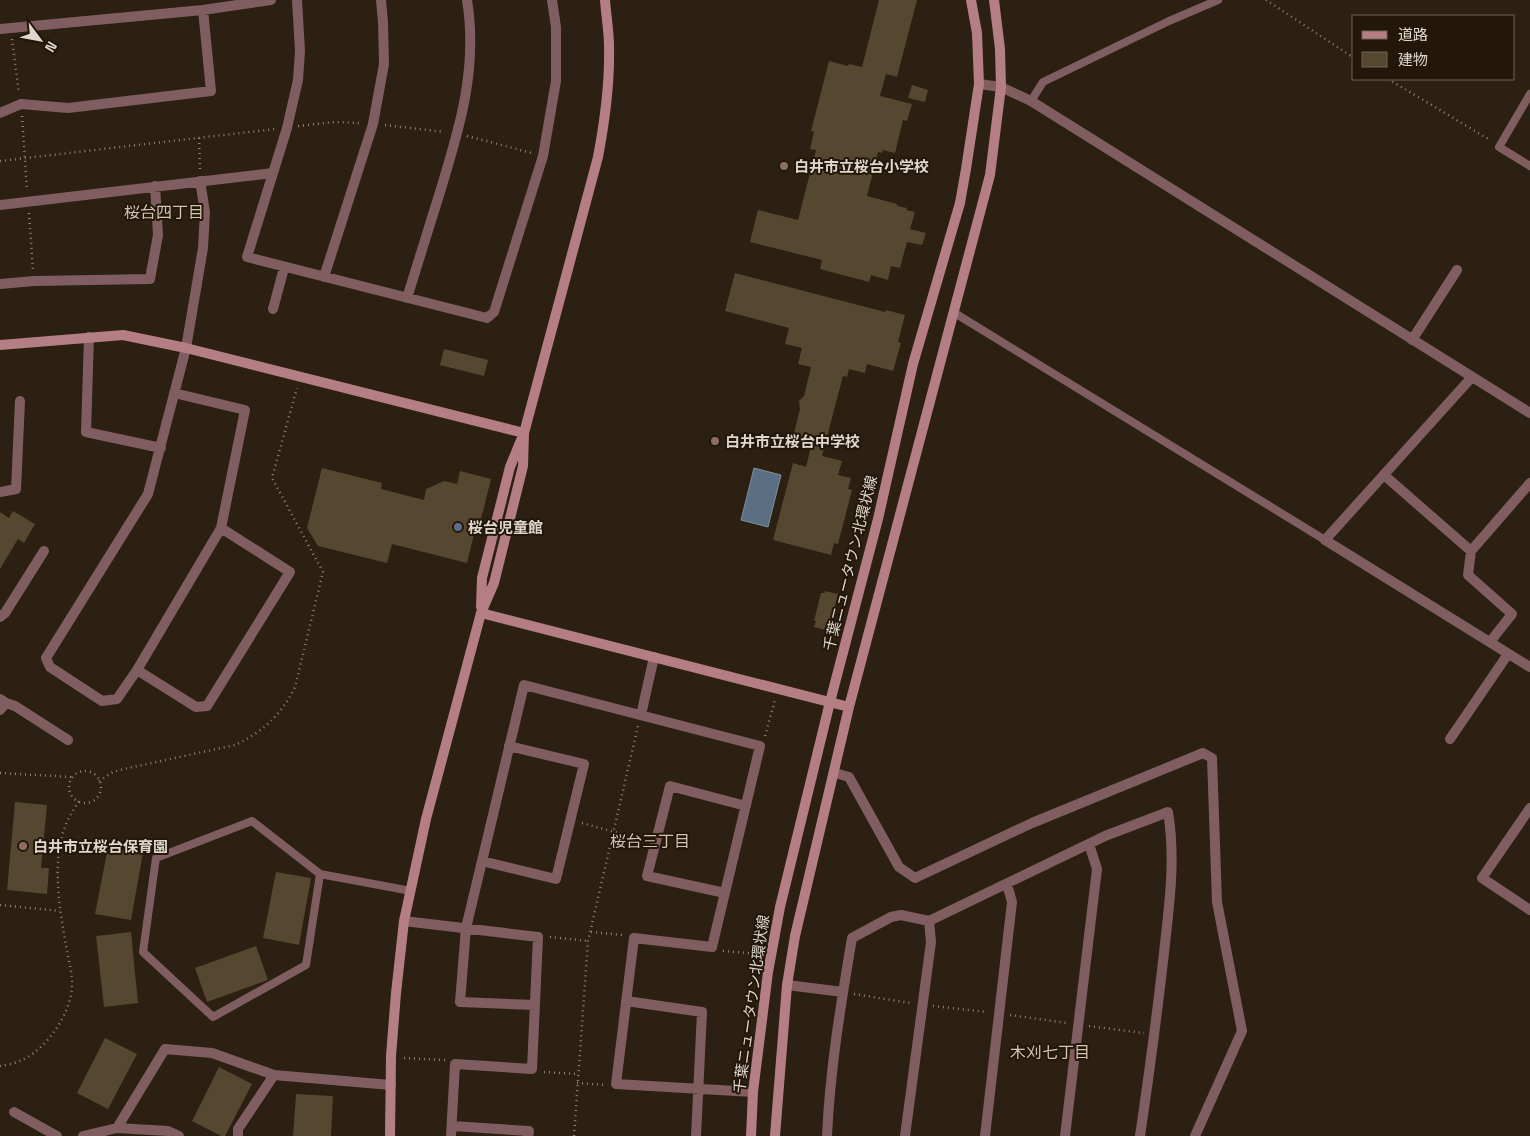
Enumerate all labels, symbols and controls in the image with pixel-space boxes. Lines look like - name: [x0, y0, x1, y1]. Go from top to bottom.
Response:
- north arrow: [15, 15, 65, 65]
- legend: [1352, 15, 1515, 80]
- text: 道路: [1398, 25, 1428, 44]
- text: N: [41, 38, 61, 56]
- text: 建物: [1398, 50, 1428, 69]
- place label: 白井市立桜台小学校: [794, 157, 929, 176]
- marker: 白井市立桜台小学校: [778, 160, 790, 172]
- district label: 桜台四丁目: [124, 202, 204, 223]
- place label: 白井市立桜台中学校: [725, 432, 860, 451]
- marker: 白井市立桜台中学校: [709, 435, 721, 447]
- street label: 千葉ニュータウン北環状線: [819, 473, 881, 653]
- place label: 桜台児童館: [468, 518, 543, 537]
- marker: 桜台児童館: [452, 521, 464, 533]
- district label: 桜台三丁目: [610, 831, 690, 852]
- place label: 白井市立桜台保育園: [33, 837, 168, 856]
- marker: 白井市立桜台保育園: [17, 840, 29, 852]
- street label: 千葉ニュータウン北環状線: [729, 914, 773, 1094]
- district label: 木刈七丁目: [1010, 1042, 1090, 1063]

